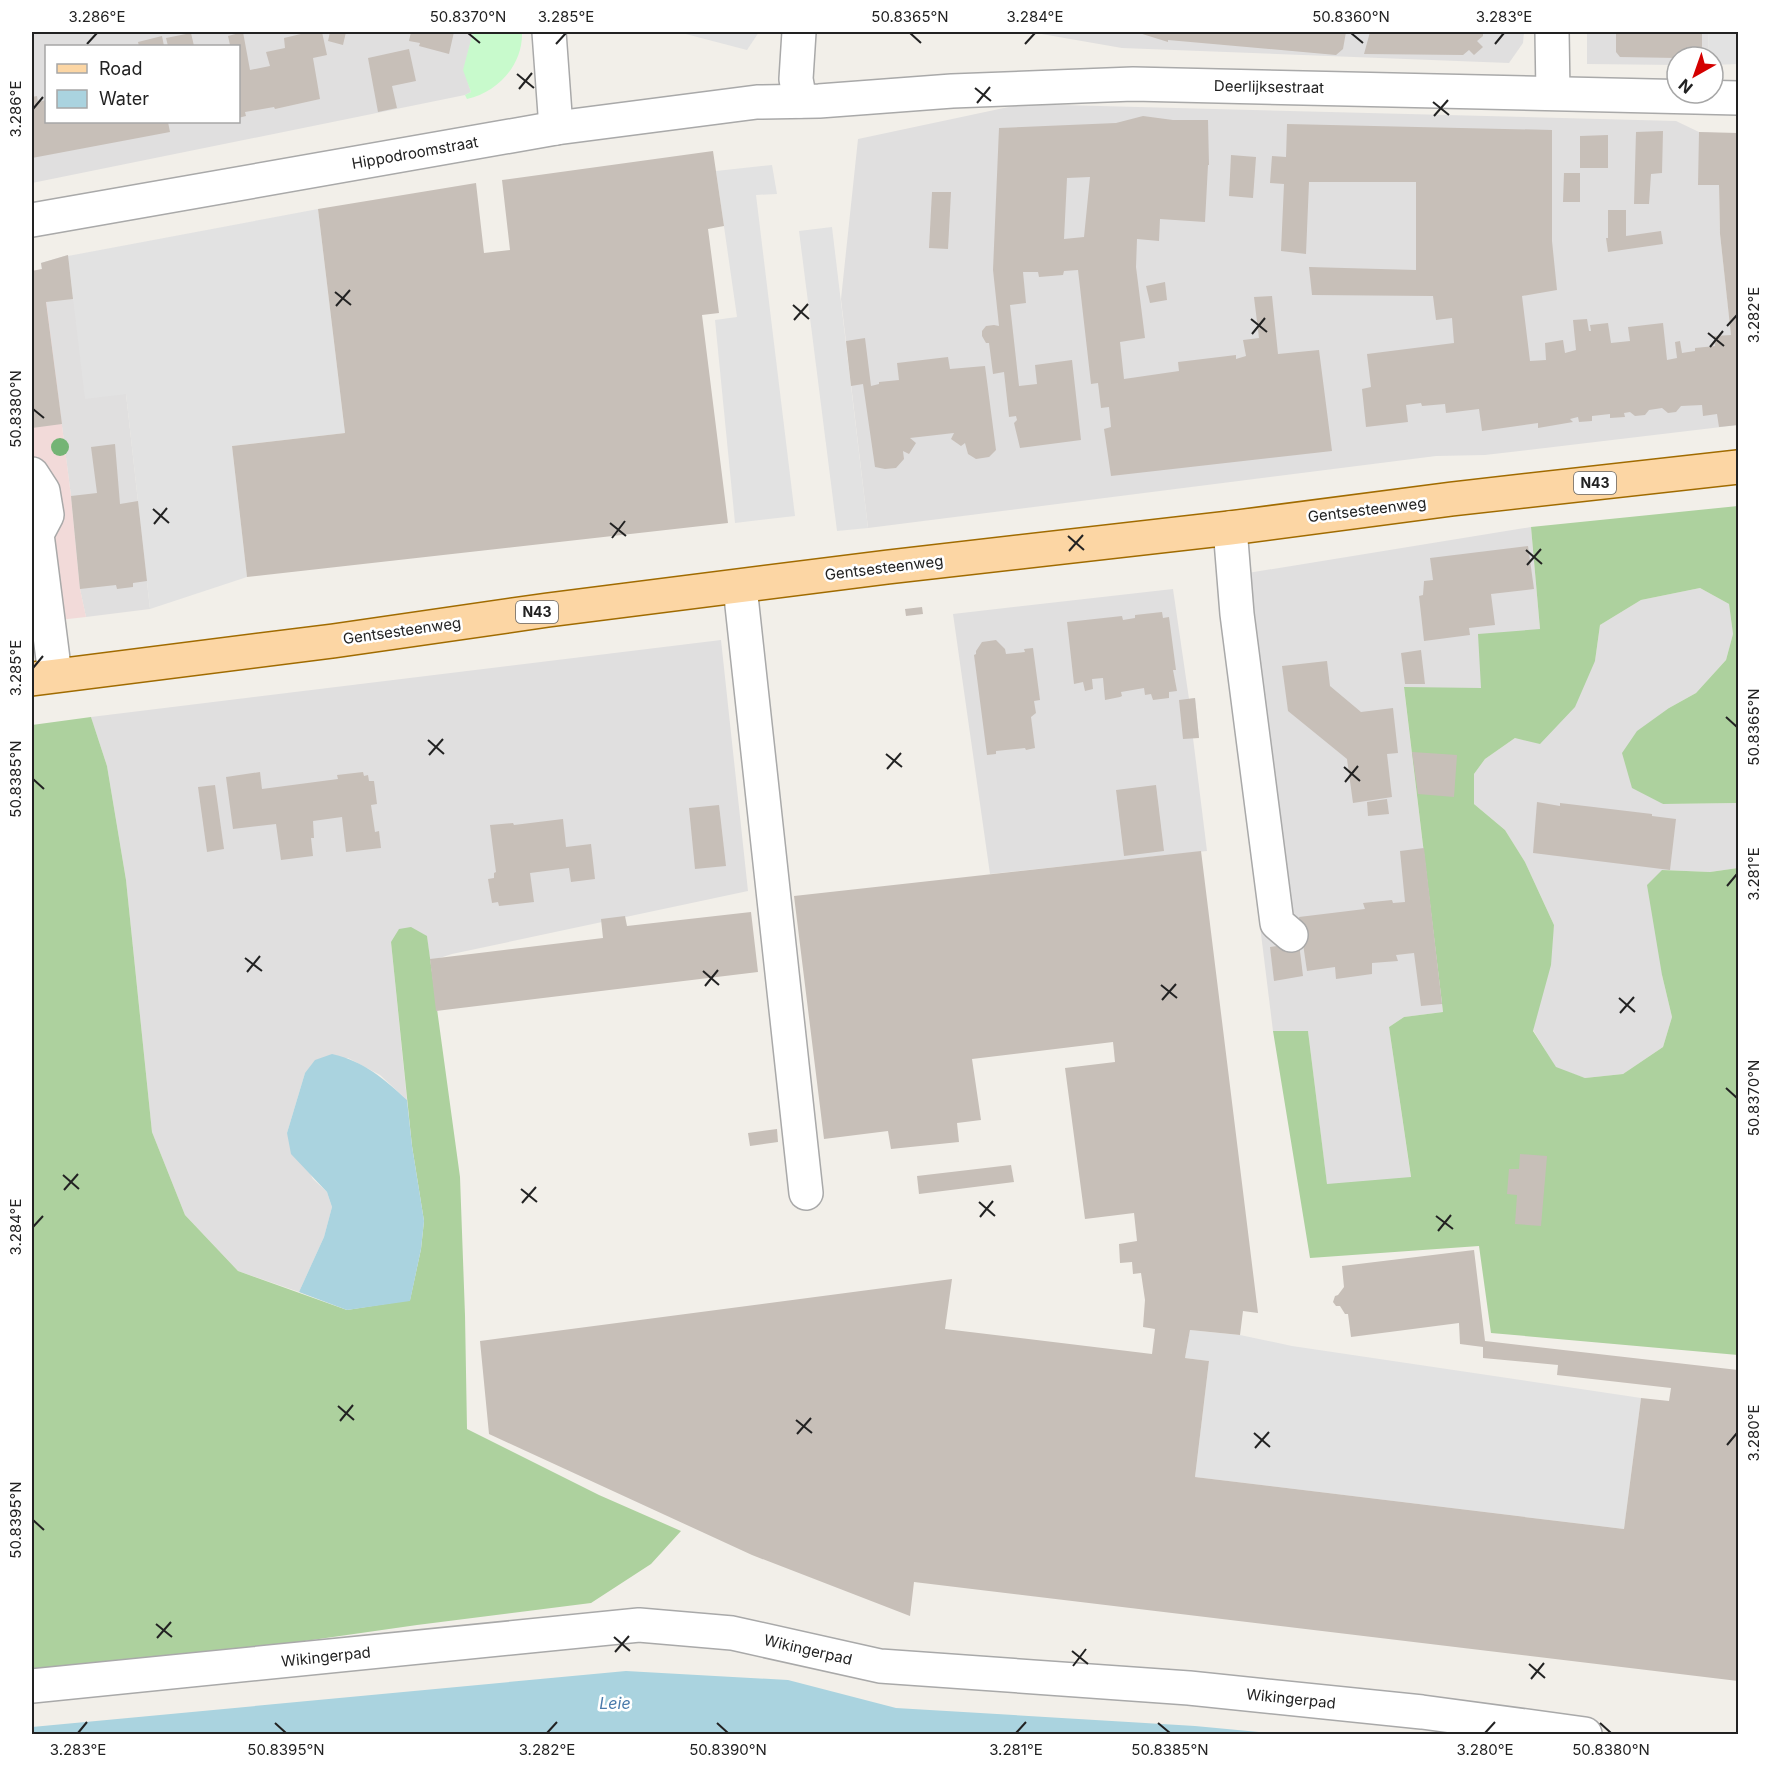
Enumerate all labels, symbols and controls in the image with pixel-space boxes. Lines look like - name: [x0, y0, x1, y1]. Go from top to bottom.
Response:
- text: 3.286°E: [69, 7, 125, 26]
- text: 50.8370°N: [430, 7, 506, 26]
- text: 3.285°E: [538, 7, 594, 26]
- text: 50.8365°N: [871, 7, 949, 26]
- text: 3.284°E: [1007, 7, 1063, 26]
- text: 50.8360°N: [1312, 7, 1390, 26]
- text: 3.283°E: [1476, 7, 1532, 26]
- legend: [45, 45, 240, 123]
- north arrow: [1665, 45, 1725, 105]
- text: Road: [99, 58, 142, 79]
- text: N: [1674, 75, 1696, 98]
- street label: Deerlijksestraat: [1214, 76, 1324, 97]
- text: 3.286°E: [6, 81, 25, 137]
- text: Water: [99, 88, 149, 109]
- street label: Hippodroomstraat: [350, 132, 480, 173]
- text: 3.282°E: [1744, 287, 1763, 343]
- text: 50.8380°N: [6, 370, 25, 448]
- road number: N43: [1574, 472, 1616, 494]
- street label: Gentsesteenweg: [1307, 493, 1427, 526]
- street label: Gentsesteenweg: [824, 551, 944, 584]
- road number: N43: [516, 601, 558, 623]
- street label: Gentsesteenweg: [342, 613, 462, 648]
- text: 3.285°E: [6, 640, 25, 696]
- text: 50.8365°N: [1744, 688, 1763, 766]
- text: 50.8385°N: [6, 740, 25, 818]
- text: 3.281°E: [1744, 847, 1763, 901]
- text: 50.8370°N: [1744, 1060, 1763, 1136]
- text: 3.284°E: [6, 1199, 25, 1255]
- text: 3.280°E: [1744, 1405, 1763, 1462]
- text: 50.8395°N: [6, 1481, 25, 1559]
- street label: Wikingerpad: [762, 1630, 854, 1669]
- street label: Wikingerpad: [280, 1642, 372, 1671]
- street label: Wikingerpad: [1245, 1684, 1337, 1713]
- water label: Leie: [599, 1693, 631, 1713]
- text: 3.283°E: [50, 1740, 106, 1759]
- text: 50.8395°N: [247, 1740, 325, 1759]
- text: 3.282°E: [519, 1740, 575, 1759]
- text: 50.8390°N: [689, 1740, 767, 1759]
- text: 3.281°E: [989, 1740, 1043, 1759]
- text: 50.8385°N: [1131, 1740, 1209, 1759]
- text: 3.280°E: [1457, 1740, 1514, 1759]
- text: 50.8380°N: [1572, 1740, 1650, 1759]

